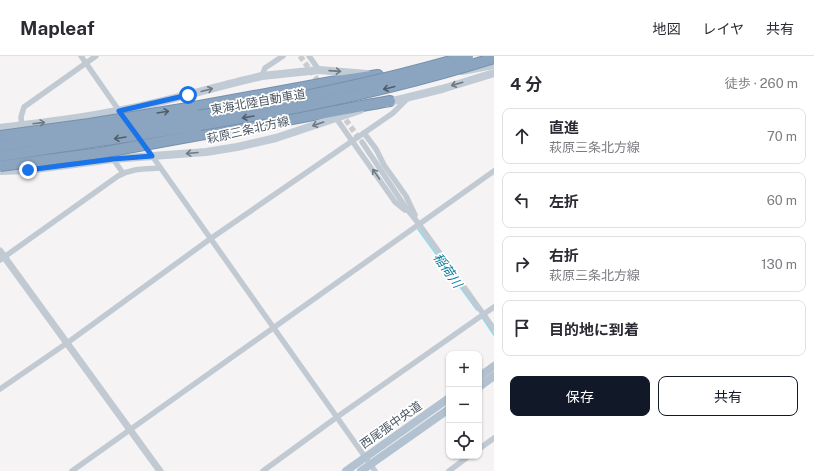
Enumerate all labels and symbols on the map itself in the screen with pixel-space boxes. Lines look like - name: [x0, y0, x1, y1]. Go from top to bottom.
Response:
- one-way arrow: [328, 67, 341, 74]
- one-way arrow: [450, 81, 463, 88]
- one-way arrow: [383, 84, 396, 92]
- route start: [179, 86, 197, 104]
- one-way arrow: [201, 86, 214, 93]
- street label: 東海北陸自動車道: [210, 87, 306, 117]
- one-way arrow: [156, 108, 169, 116]
- street label: 萩原三条北方線: [205, 114, 291, 146]
- one-way arrow: [242, 114, 255, 122]
- one-way arrow: [32, 119, 45, 127]
- one-way arrow: [313, 121, 325, 129]
- one-way arrow: [114, 134, 127, 142]
- one-way arrow: [186, 150, 199, 157]
- route end: [19, 161, 37, 179]
- one-way arrow: [372, 169, 380, 180]
- water label: 稲荷川: [430, 250, 466, 292]
- street label: 西尾張中央道: [357, 399, 425, 451]

